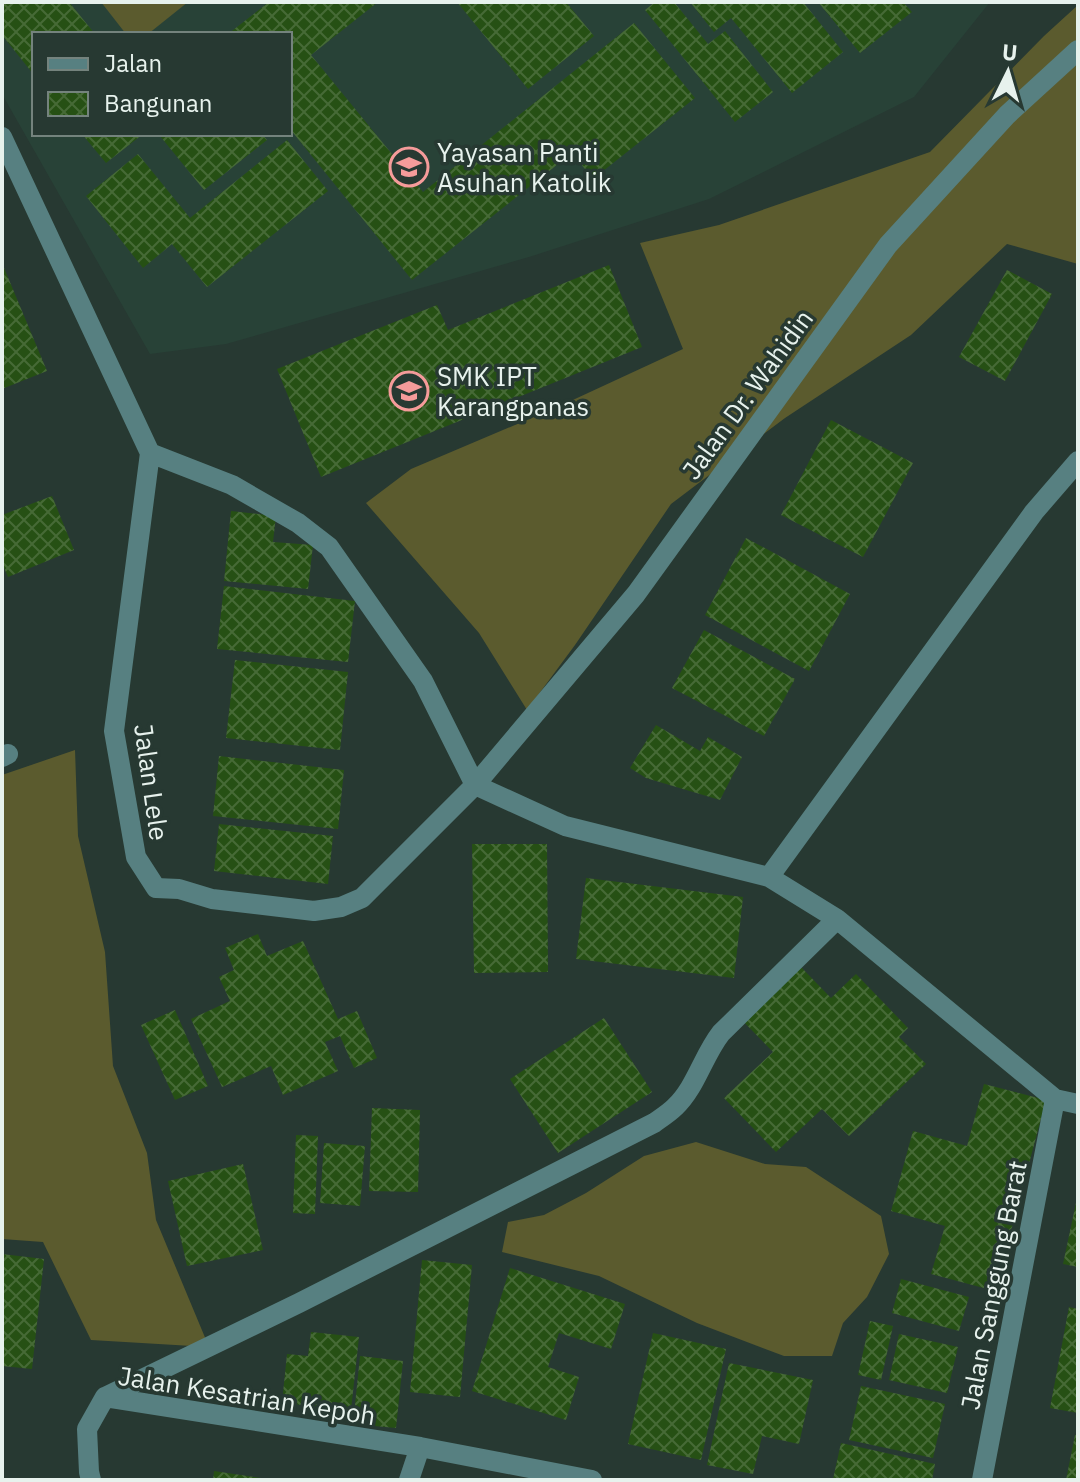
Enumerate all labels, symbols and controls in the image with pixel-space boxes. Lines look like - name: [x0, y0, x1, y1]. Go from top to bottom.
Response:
- legend: [32, 32, 292, 136]
- north arrow: [968, 32, 1048, 112]
- text: U: [1001, 36, 1019, 67]
- text: Jalan: [104, 47, 162, 79]
- text: Bangunan: [104, 87, 212, 119]
- place label: Yayasan Panti Asuhan Katolik: [437, 135, 612, 199]
- school or university icon: Yayasan Panti Asuhan Katolik: [388, 146, 430, 188]
- street label: Jalan Dr. Wahidin: [674, 302, 820, 486]
- place label: SMK IPT Karangpanas: [437, 359, 589, 423]
- school or university icon: SMK IPT Karangpanas: [388, 370, 430, 412]
- street label: Jalan Lele: [127, 722, 177, 842]
- street label: Jalan Sanggung Barat: [952, 1158, 1034, 1412]
- street label: Jalan Kesatrian Kepoh: [116, 1358, 378, 1432]

